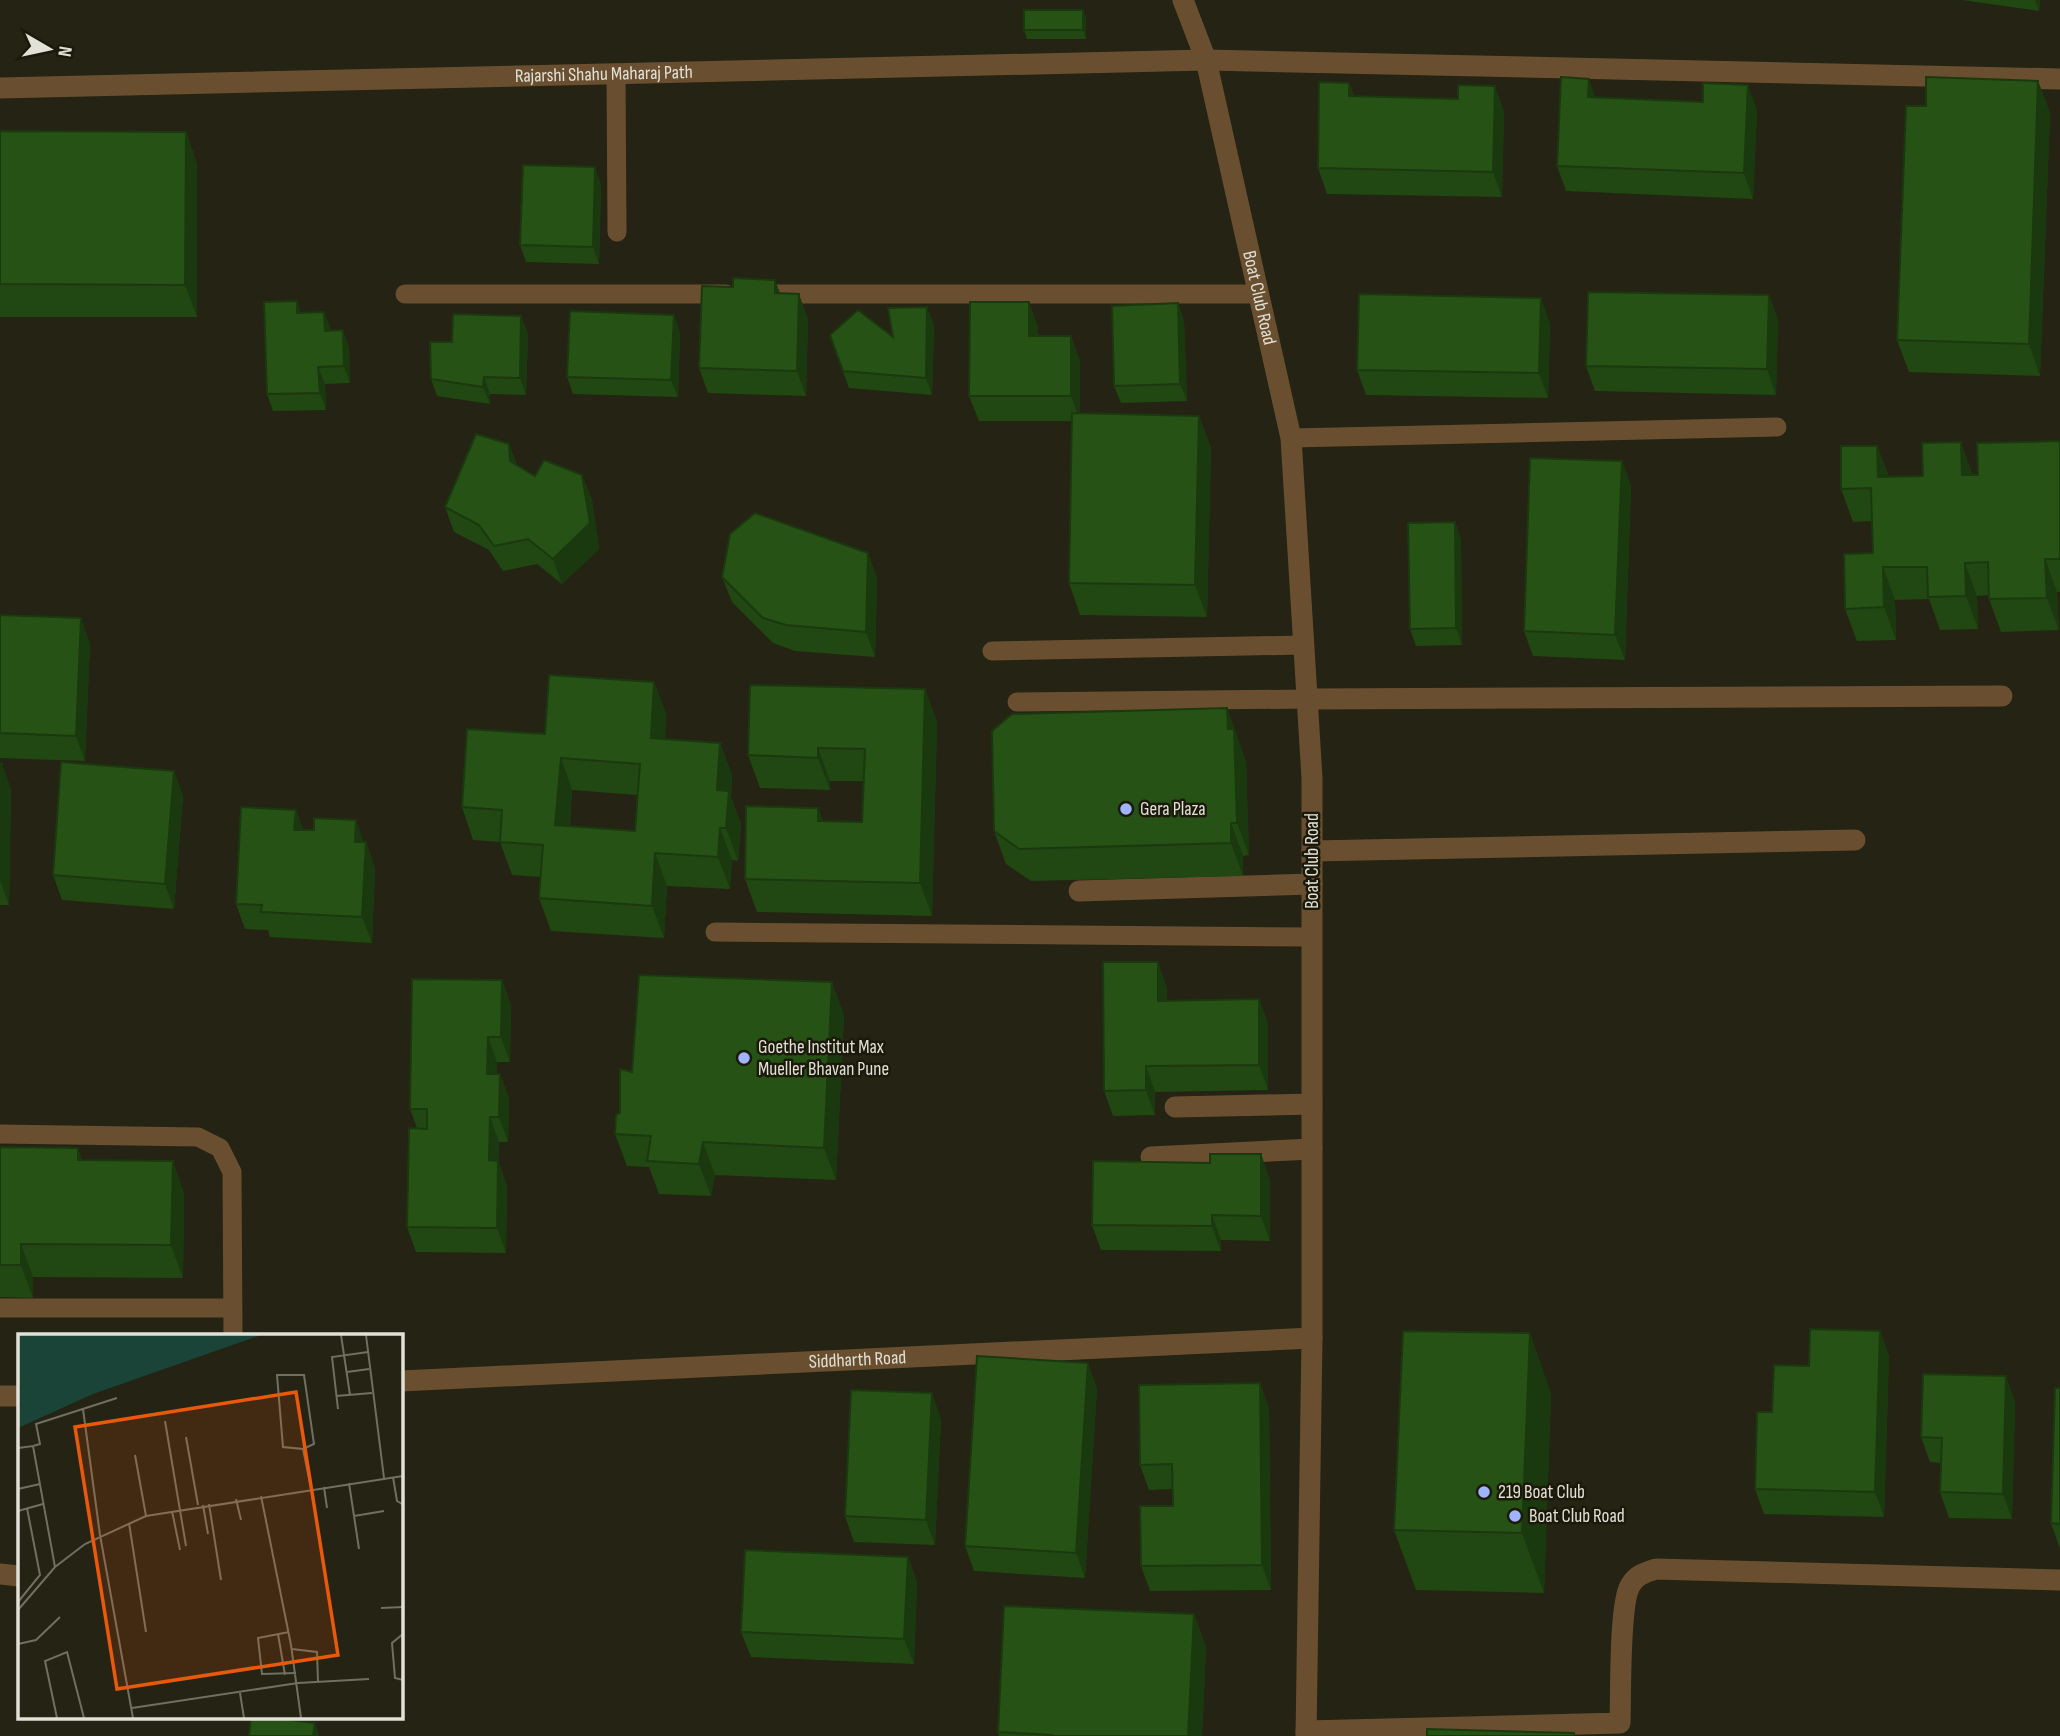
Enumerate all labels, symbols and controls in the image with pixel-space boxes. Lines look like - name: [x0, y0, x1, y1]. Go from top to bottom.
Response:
- north arrow: [14, 14, 84, 84]
- text: N: [52, 45, 76, 58]
- street label: Rajarshi Shahu Maharaj Path: [515, 60, 693, 88]
- street label: Boat Club Road: [1238, 249, 1281, 347]
- place label: Gera Plaza: [1140, 798, 1206, 821]
- marker: Gera Plaza: [1118, 801, 1134, 817]
- street label: Boat Club Road: [1301, 813, 1324, 909]
- place label: Goethe Institut Max Mueller Bhavan Pune: [758, 1036, 889, 1081]
- marker: Goethe Institut Max Mueller Bhavan Pune: [736, 1050, 752, 1066]
- inset map: [18, 1334, 402, 1718]
- street label: Siddharth Road: [808, 1346, 907, 1373]
- place label: 219 Boat Club: [1498, 1481, 1585, 1504]
- marker: 219 Boat Club: [1476, 1484, 1492, 1500]
- place label: Boat Club Road: [1529, 1505, 1625, 1528]
- marker: Boat Club Road: [1507, 1508, 1523, 1524]

